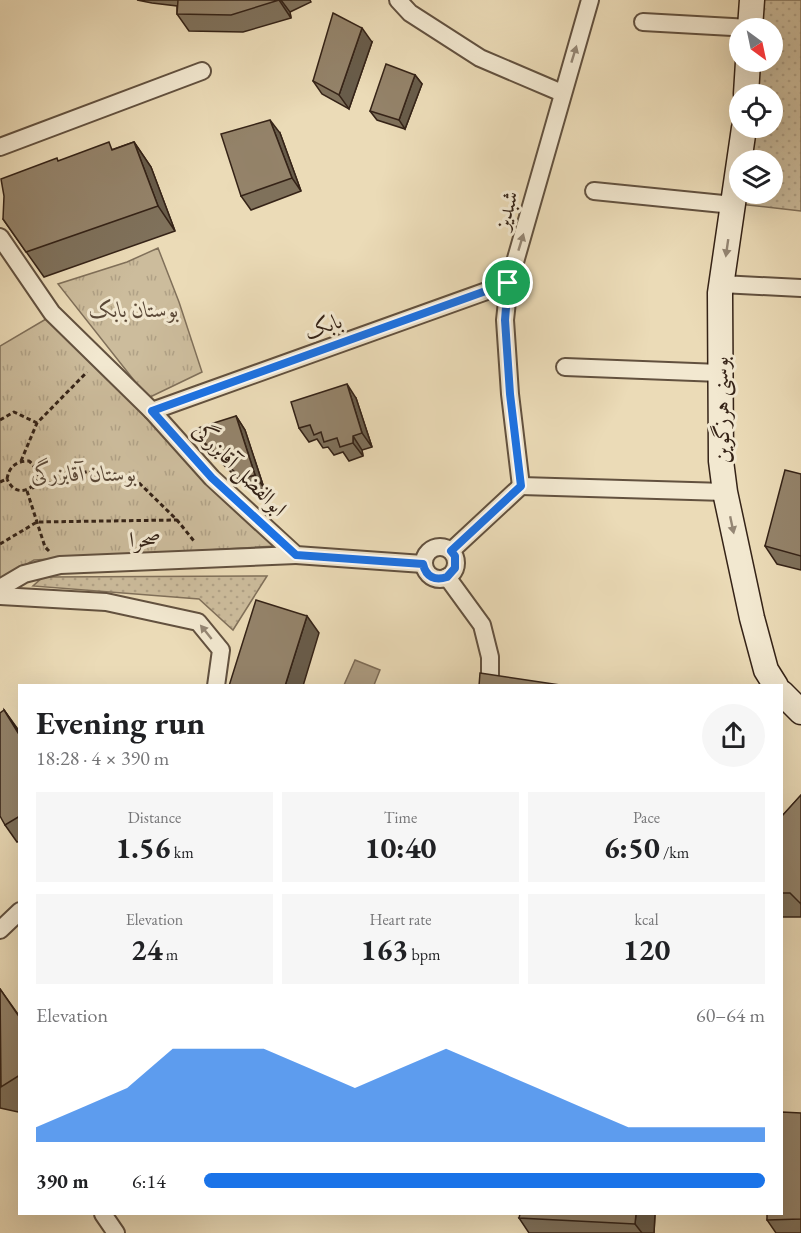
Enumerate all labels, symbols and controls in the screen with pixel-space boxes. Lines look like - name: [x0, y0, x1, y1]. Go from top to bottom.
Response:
- north arrow: [729, 18, 783, 72]
- map controls: [729, 18, 783, 204]
- one-way arrow: [570, 45, 579, 63]
- button: locate: [729, 84, 783, 138]
- button: layers: [729, 150, 783, 204]
- street label: شبدیز: [486, 188, 525, 234]
- one-way arrow: [517, 233, 526, 251]
- one-way arrow: [722, 238, 731, 257]
- pin: [482, 257, 533, 308]
- icon: arrive: [491, 266, 524, 299]
- park label: بوستان بابک: [89, 295, 179, 324]
- street label: بابک: [300, 306, 346, 346]
- street label: بوسنی هرزگوین: [706, 356, 737, 464]
- street label: ابوالفضل آقابزرگی: [186, 414, 295, 523]
- park label: بوستان آقابزرگی: [31, 457, 137, 488]
- one-way arrow: [728, 516, 737, 535]
- street label: صحرا: [129, 524, 161, 554]
- one-way arrow: [201, 625, 213, 640]
- text: Evening run: [36, 701, 205, 744]
- button: share: [702, 704, 765, 767]
- text: 18:28 · 4 × 390 m: [36, 745, 169, 771]
- text: Distance: [128, 807, 181, 828]
- text: Time: [384, 807, 417, 828]
- text: Pace: [633, 807, 660, 828]
- text: 1.56: [115, 828, 170, 867]
- text: 10:40: [365, 828, 436, 867]
- text: 6:50: [604, 828, 660, 867]
- text: km: [170, 842, 194, 863]
- text: /km: [660, 842, 689, 863]
- text: Elevation: [126, 909, 183, 930]
- text: Heart rate: [369, 909, 432, 930]
- text: kcal: [634, 909, 659, 930]
- text: 24: [131, 930, 163, 969]
- text: 163: [361, 930, 408, 969]
- text: 120: [623, 930, 670, 969]
- text: m: [163, 944, 178, 965]
- text: bpm: [408, 944, 440, 965]
- text: Elevation: [36, 1002, 108, 1028]
- text: 60–64 m: [696, 1002, 765, 1028]
- text: 390 m: [36, 1168, 89, 1194]
- text: 6:14: [132, 1168, 166, 1194]

